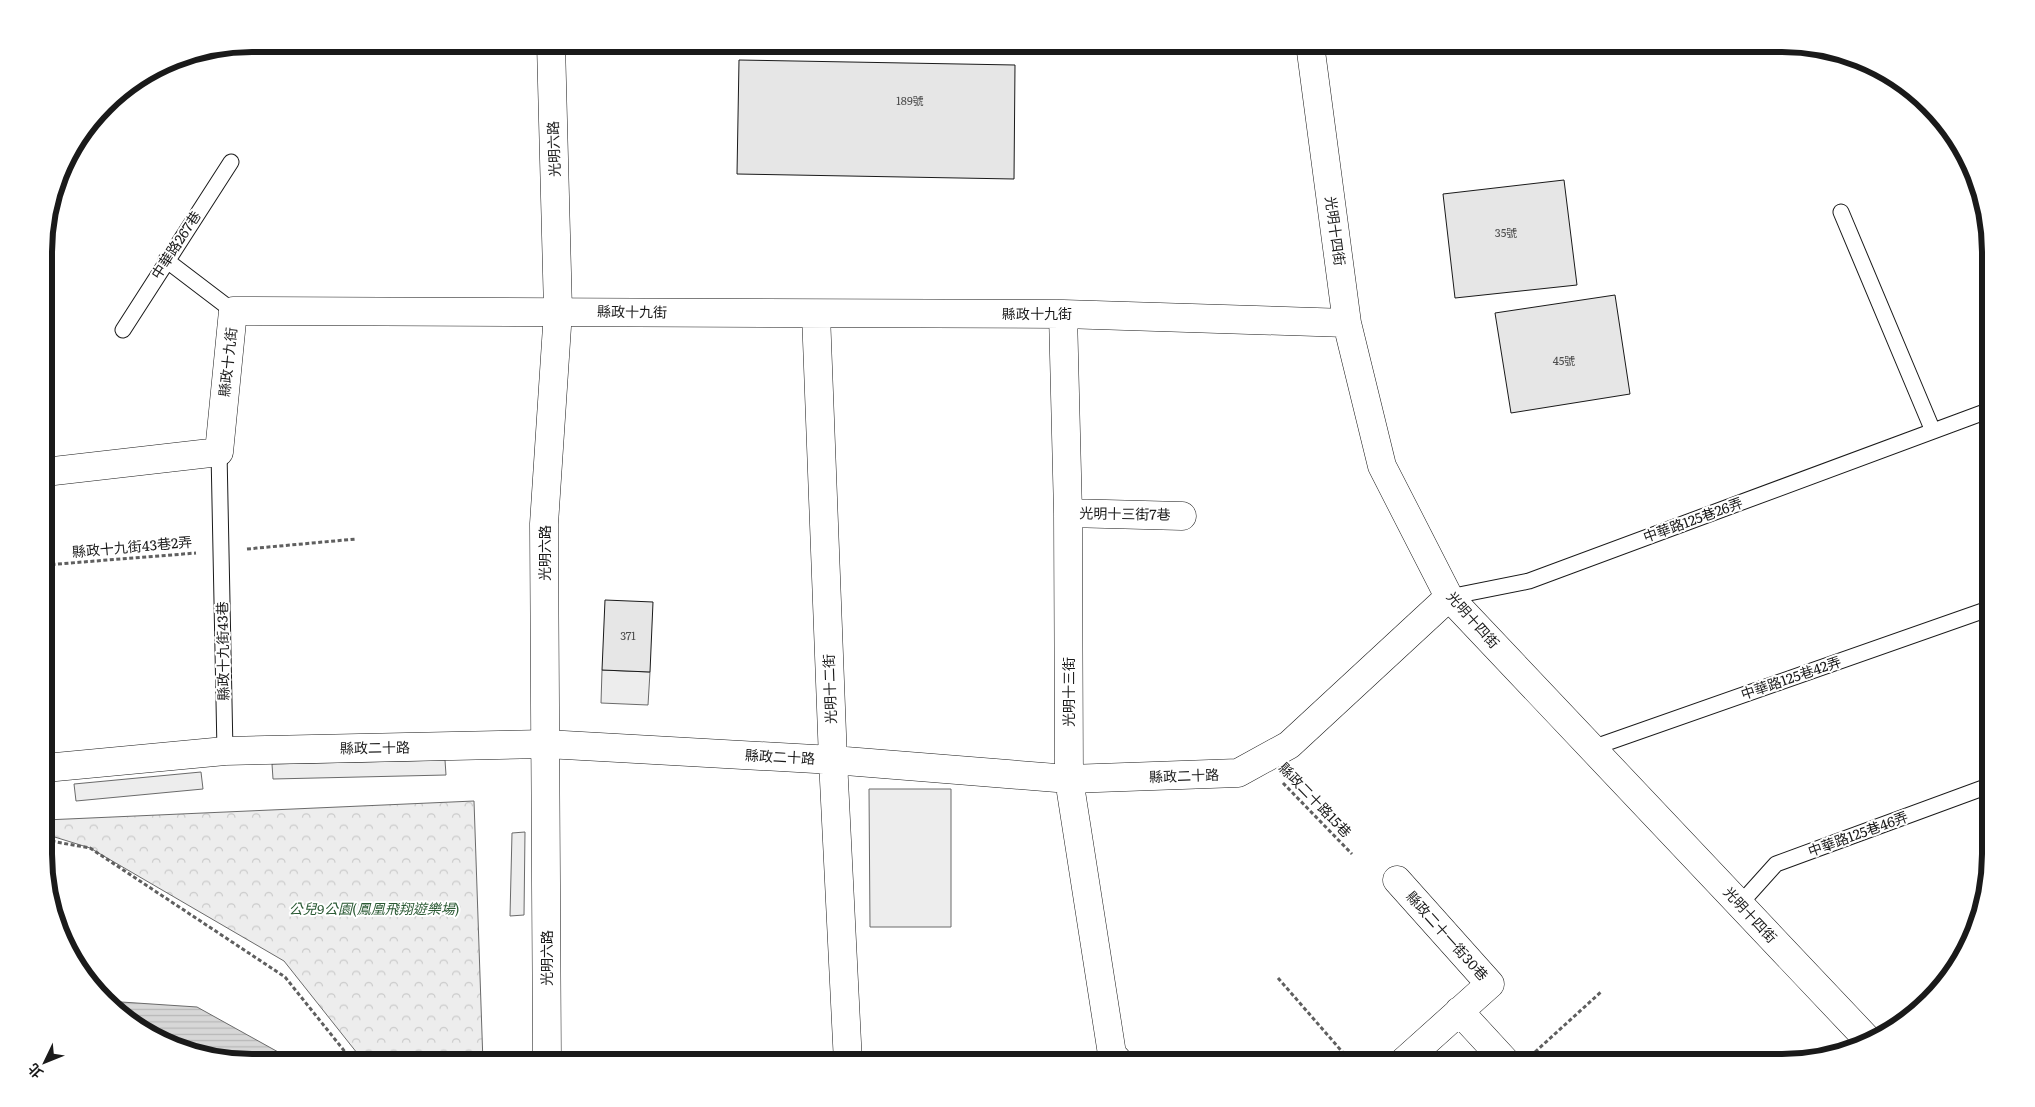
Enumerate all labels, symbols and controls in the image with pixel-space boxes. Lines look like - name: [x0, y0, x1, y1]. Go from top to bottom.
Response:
- house number: 189號: [896, 92, 924, 108]
- street label: 光明六路: [542, 121, 564, 177]
- street label: 光明十四街: [1321, 195, 1351, 267]
- street label: 中華路267巷: [146, 206, 205, 282]
- house number: 35號: [1495, 224, 1517, 240]
- street label: 縣政十九街: [597, 300, 667, 322]
- street label: 縣政十九街: [1002, 303, 1072, 323]
- street label: 縣政十九街: [213, 326, 241, 398]
- house number: 45號: [1553, 352, 1575, 368]
- street label: 中華路125巷26弄: [1640, 492, 1745, 546]
- street label: 光明十三街7巷: [1079, 502, 1171, 524]
- street label: 光明六路: [534, 525, 554, 581]
- street label: 縣政十九街43巷2弄: [71, 531, 193, 561]
- street label: 光明十四街: [1443, 587, 1505, 652]
- street label: 縣政十九街43巷: [211, 601, 233, 701]
- house number: 371: [620, 627, 636, 643]
- street label: 中華路125巷42弄: [1738, 651, 1843, 704]
- street label: 光明十二街: [818, 654, 840, 724]
- street label: 光明十三街: [1058, 657, 1078, 727]
- street label: 縣政二十路: [340, 736, 410, 758]
- street label: 縣政二十路: [745, 744, 816, 768]
- street label: 縣政二十路15巷: [1275, 758, 1357, 841]
- street label: 縣政二十路: [1149, 764, 1219, 786]
- street label: 中華路125巷46弄: [1805, 806, 1910, 860]
- street label: 光明十四街: [1720, 882, 1782, 947]
- street label: 縣政二十一街30巷: [1402, 886, 1493, 984]
- park label: 公兒9公園(鳳凰飛翔遊樂場): [289, 898, 459, 918]
- street label: 光明六路: [536, 930, 556, 986]
- north arrow: [20, 1037, 70, 1087]
- text: 北: [23, 1060, 47, 1083]

